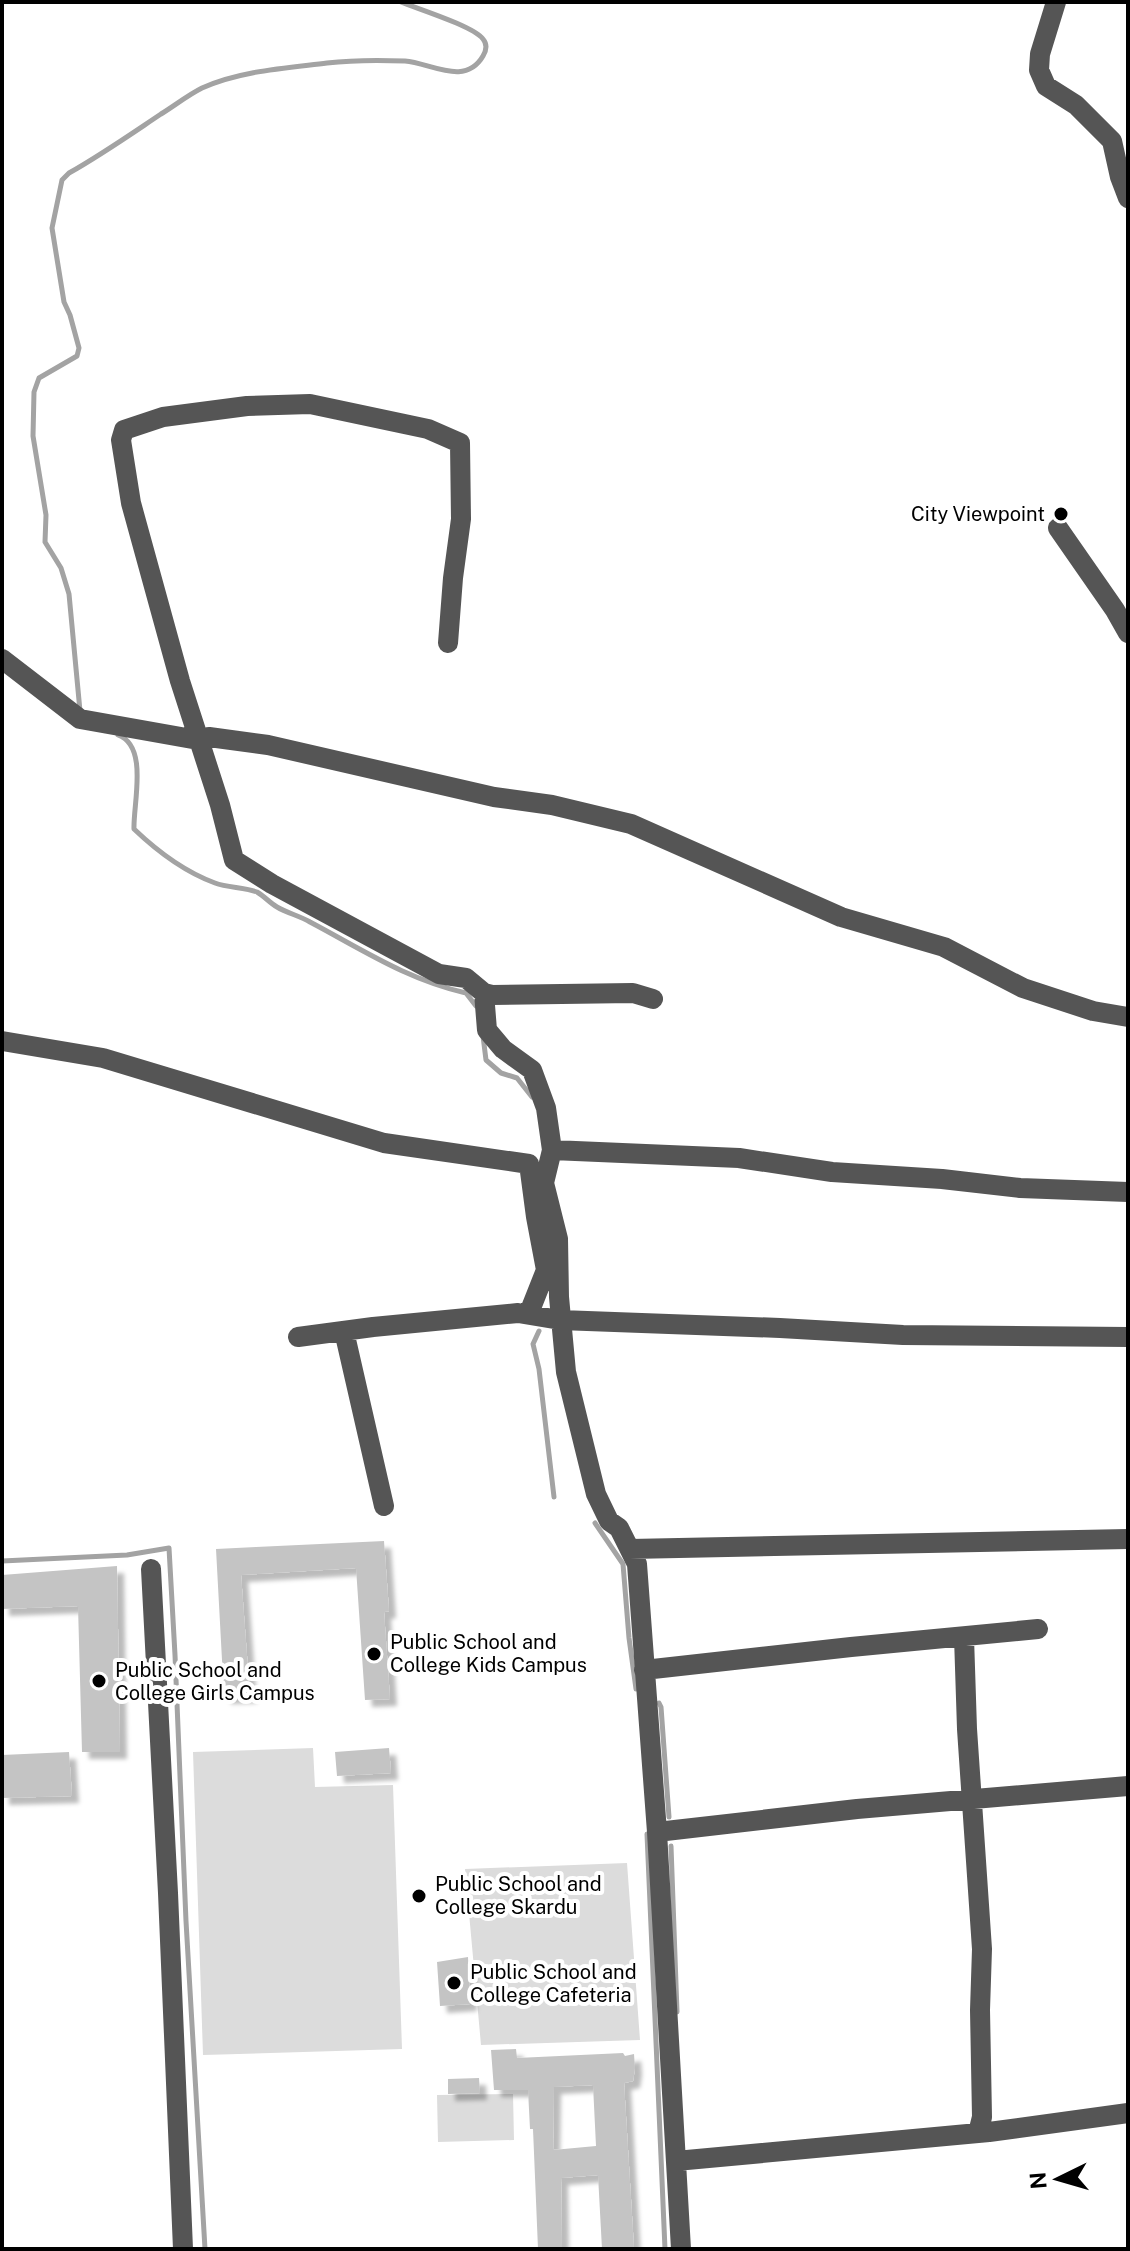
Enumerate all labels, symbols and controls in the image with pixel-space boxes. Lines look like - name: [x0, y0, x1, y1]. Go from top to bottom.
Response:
- place label: City Viewpoint: [911, 502, 1045, 526]
- marker: City Viewpoint: [1052, 505, 1070, 523]
- place label: Public School and College Kids Campus: [390, 1630, 587, 1677]
- marker: Public School and College Kids Campus: [365, 1645, 383, 1663]
- place label: Public School and College Girls Campus: [115, 1658, 315, 1705]
- marker: Public School and College Girls Campus: [90, 1672, 108, 1690]
- place label: Public School and College Skardu: [435, 1872, 602, 1919]
- marker: Public School and College Skardu: [410, 1887, 428, 1905]
- place label: Public School and College Cafeteria: [470, 1960, 637, 2007]
- marker: Public School and College Cafeteria: [445, 1974, 463, 1992]
- north arrow: [1018, 2139, 1098, 2219]
- text: N: [1024, 2171, 1052, 2190]

